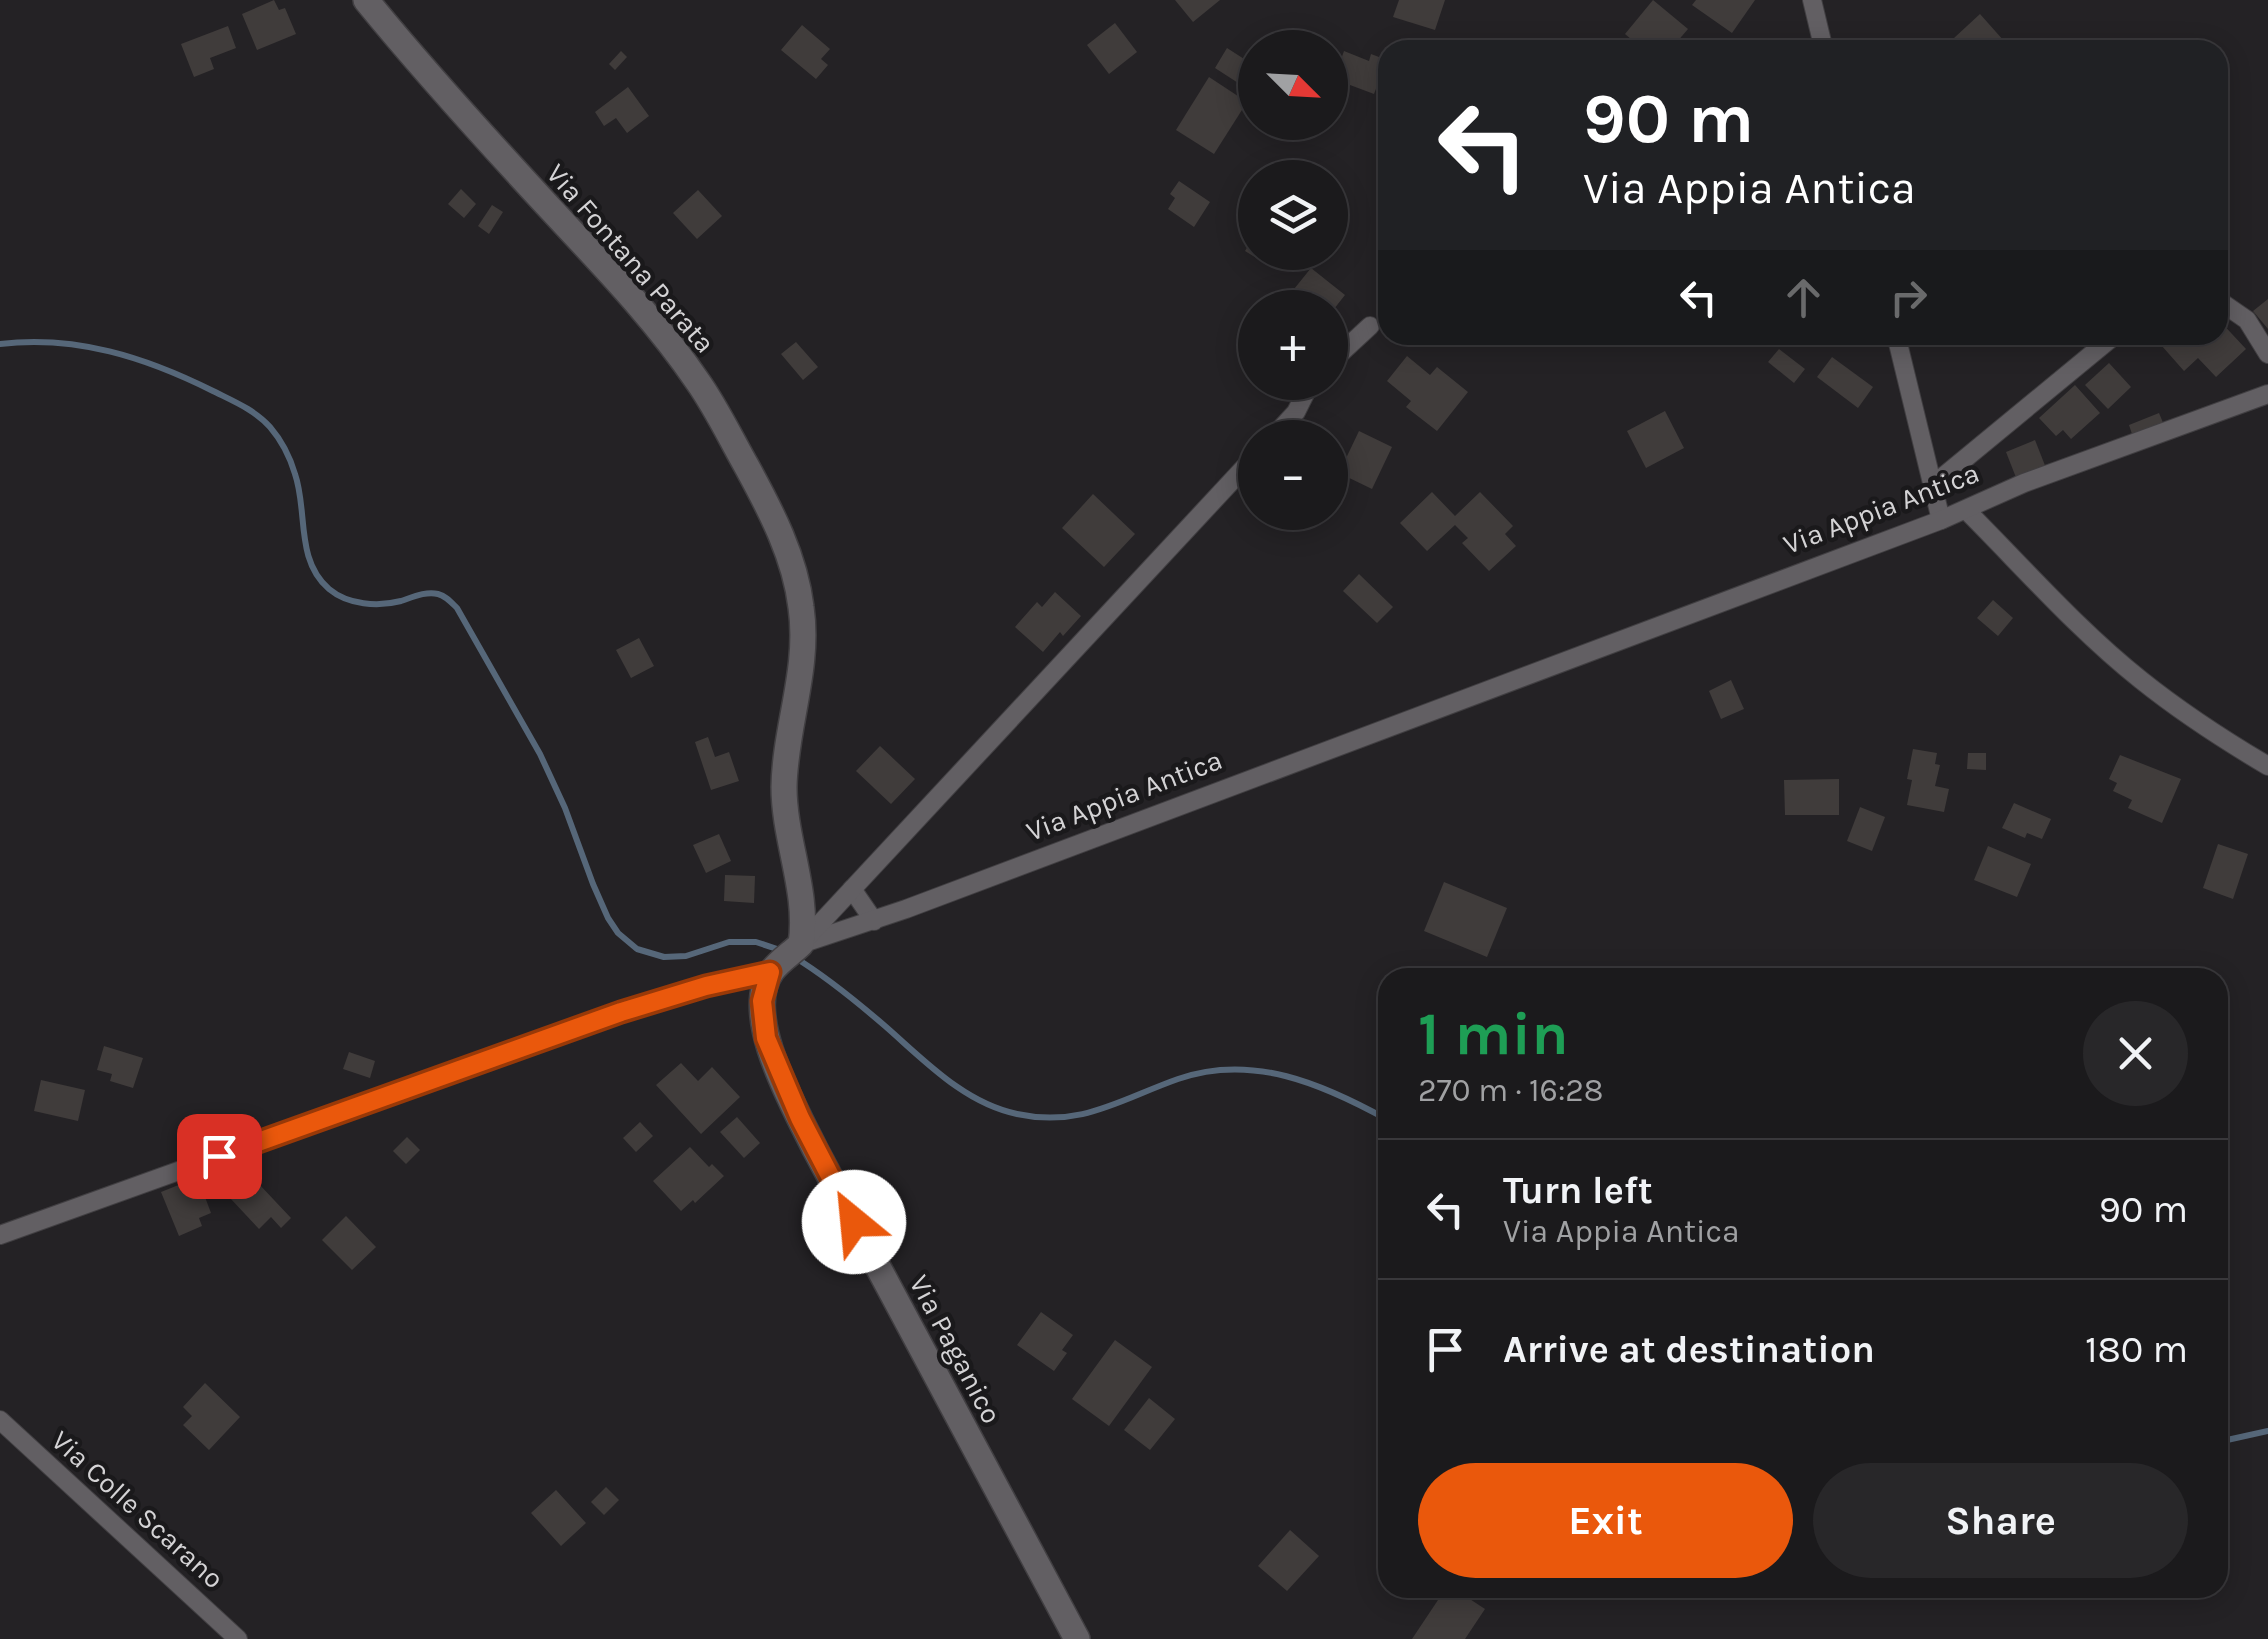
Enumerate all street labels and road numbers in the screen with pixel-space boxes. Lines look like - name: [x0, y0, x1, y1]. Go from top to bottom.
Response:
- street label: Via Fontana Parata: [540, 157, 722, 360]
- street label: Via Appia Antica: [1779, 456, 1984, 561]
- street label: Via Appia Antica: [1022, 743, 1227, 848]
- street label: Via Paganico: [903, 1269, 1008, 1429]
- street label: Via Colle Scarano: [45, 1424, 230, 1595]

